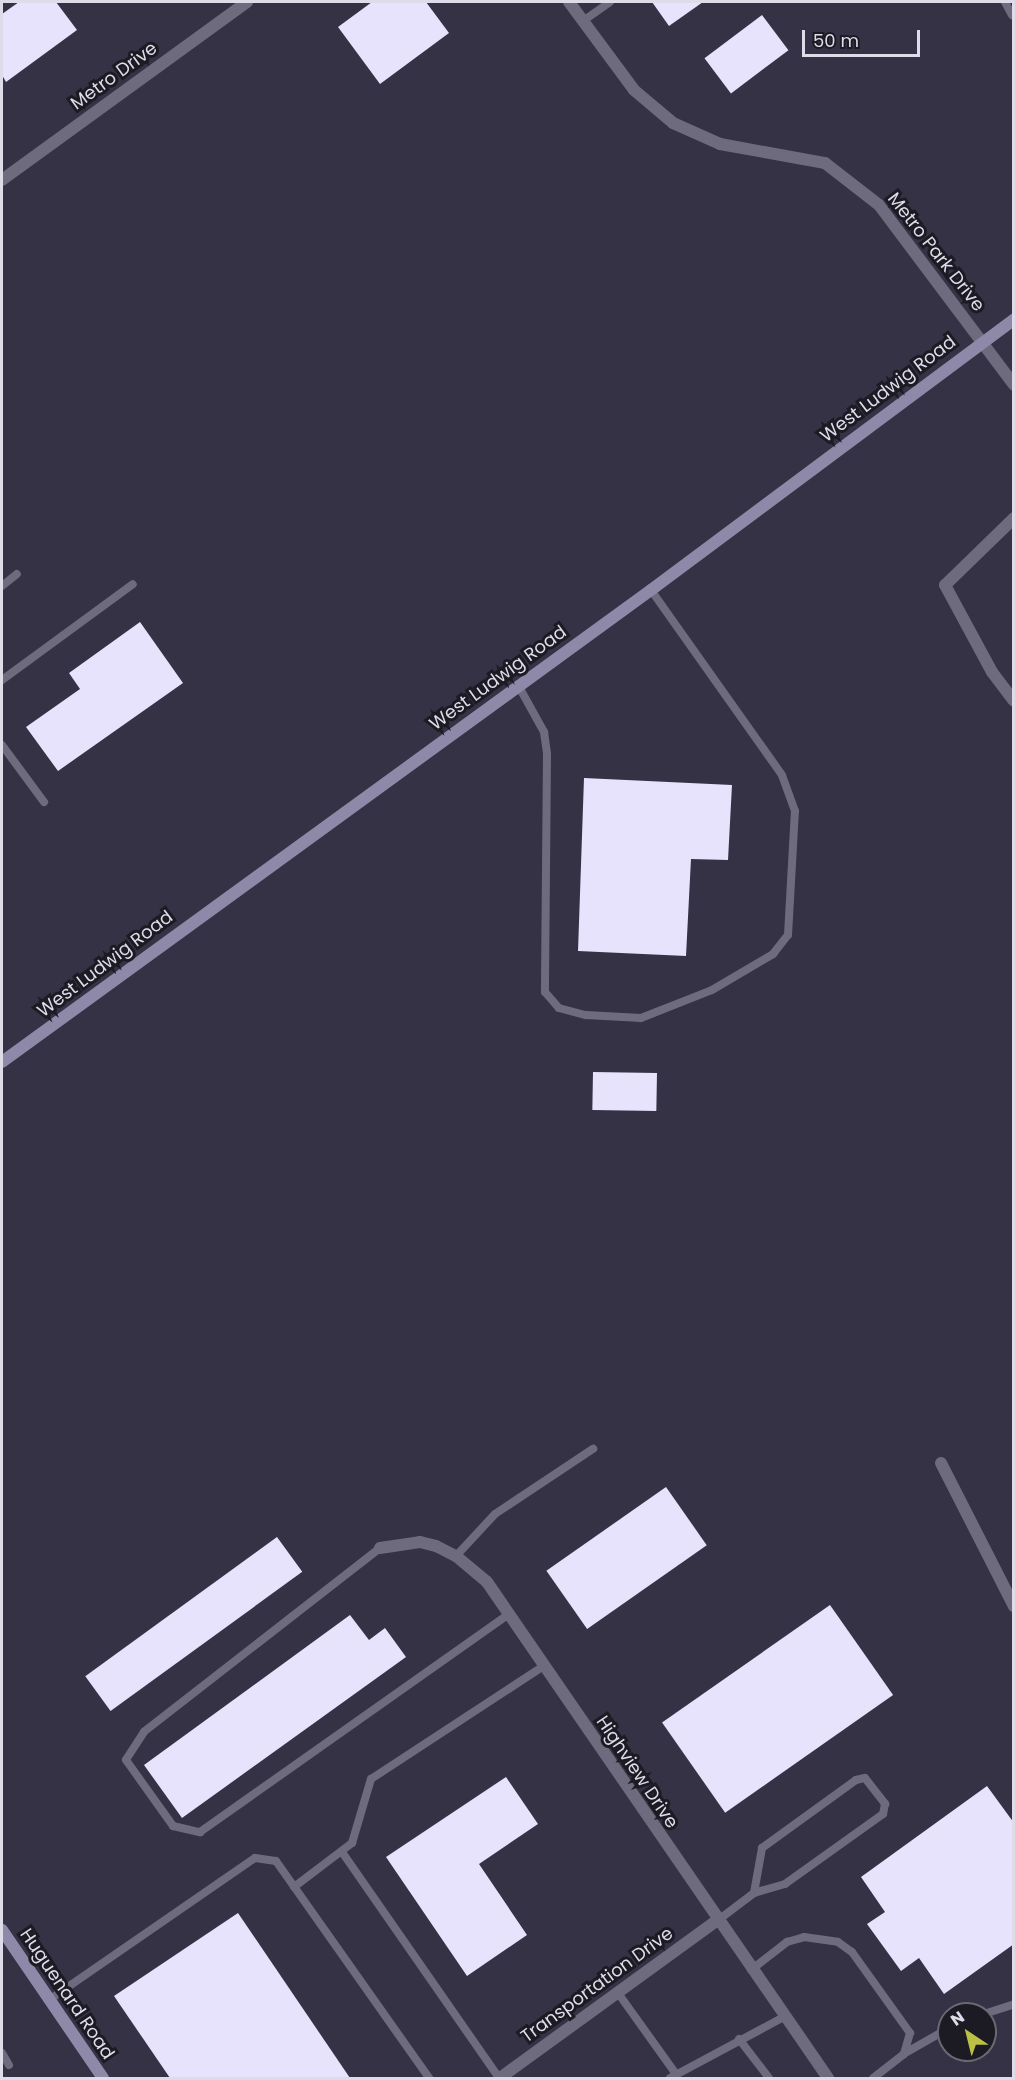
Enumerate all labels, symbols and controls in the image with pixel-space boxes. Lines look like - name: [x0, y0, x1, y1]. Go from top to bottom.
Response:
- scale bar: [805, 18, 924, 56]
- text: 50 m: [813, 28, 859, 53]
- street label: Metro Drive: [67, 37, 161, 115]
- street label: Metro Park Drive: [883, 188, 989, 316]
- street label: West Ludwig Road: [816, 331, 960, 447]
- street label: West Ludwig Road: [425, 621, 571, 735]
- street label: West Ludwig Road: [33, 906, 177, 1022]
- street label: Highview Drive: [591, 1712, 683, 1832]
- street label: Transportation Drive: [517, 1923, 677, 2047]
- street label: Huguenard Road: [15, 1925, 119, 2063]
- north arrow: [937, 2002, 997, 2062]
- text: N: [946, 2006, 969, 2031]

